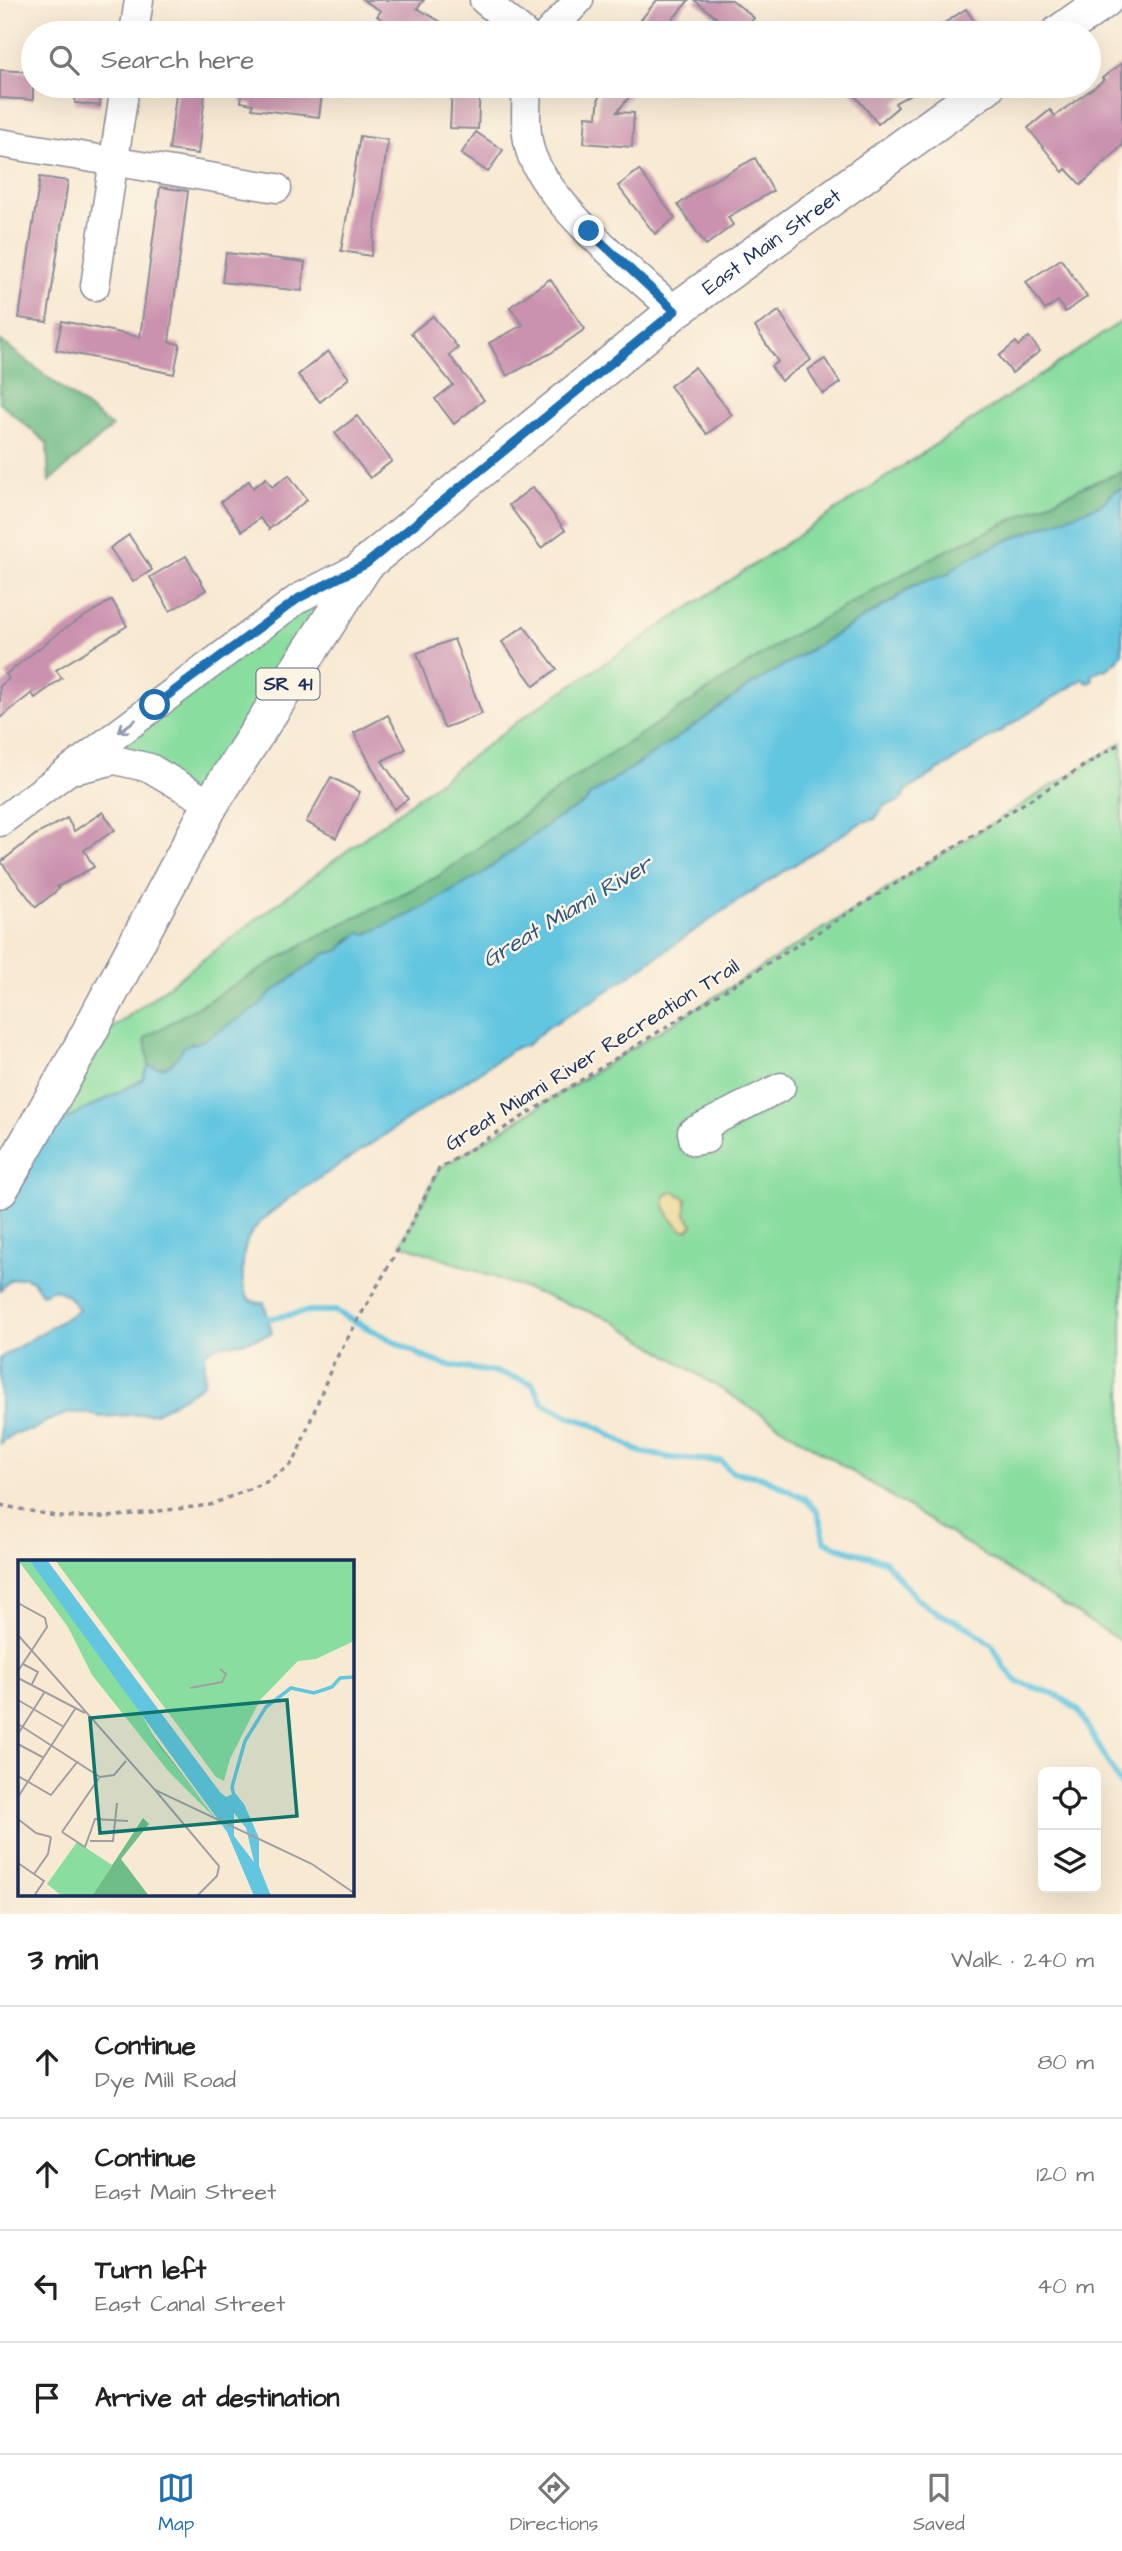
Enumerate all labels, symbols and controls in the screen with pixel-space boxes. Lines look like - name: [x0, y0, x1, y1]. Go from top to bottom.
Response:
- search box: [21, 21, 1101, 98]
- icon: search: [45, 41, 83, 79]
- text: Search here: [101, 42, 254, 78]
- street label: East Main Street: [696, 181, 848, 302]
- route end: [573, 215, 604, 246]
- road number: SR 41: [256, 668, 320, 699]
- route start: [139, 689, 170, 720]
- one-way arrow: [118, 718, 137, 733]
- water label: Great Miami River: [476, 847, 660, 975]
- street label: Great Miami River Recreation Trail: [439, 952, 745, 1158]
- inset map: [18, 1560, 354, 1896]
- map controls: [1038, 1767, 1101, 1893]
- button: locate: [1038, 1767, 1101, 1830]
- button: layers: [1038, 1830, 1101, 1893]
- text: 3 min: [28, 1939, 98, 1981]
- text: Walk · 240 m: [951, 1944, 1094, 1976]
- text: Continue: [95, 2028, 196, 2064]
- icon: ahead: [28, 2043, 66, 2081]
- text: 80 m: [1037, 2046, 1094, 2078]
- text: Dye Mill Road: [95, 2064, 236, 2096]
- text: Continue: [95, 2140, 196, 2176]
- icon: ahead: [28, 2155, 66, 2193]
- text: 120 m: [1036, 2158, 1094, 2190]
- text: East Main Street: [95, 2176, 276, 2208]
- text: Turn left: [95, 2252, 206, 2288]
- icon: left: [28, 2267, 66, 2305]
- text: 40 m: [1037, 2270, 1094, 2302]
- text: East Canal Street: [95, 2288, 285, 2320]
- icon: arrive: [28, 2379, 66, 2417]
- text: Arrive at destination: [95, 2380, 340, 2416]
- tab: Map: [157, 2469, 195, 2538]
- tab: Directions: [510, 2469, 598, 2538]
- tab: Saved: [913, 2469, 965, 2538]

